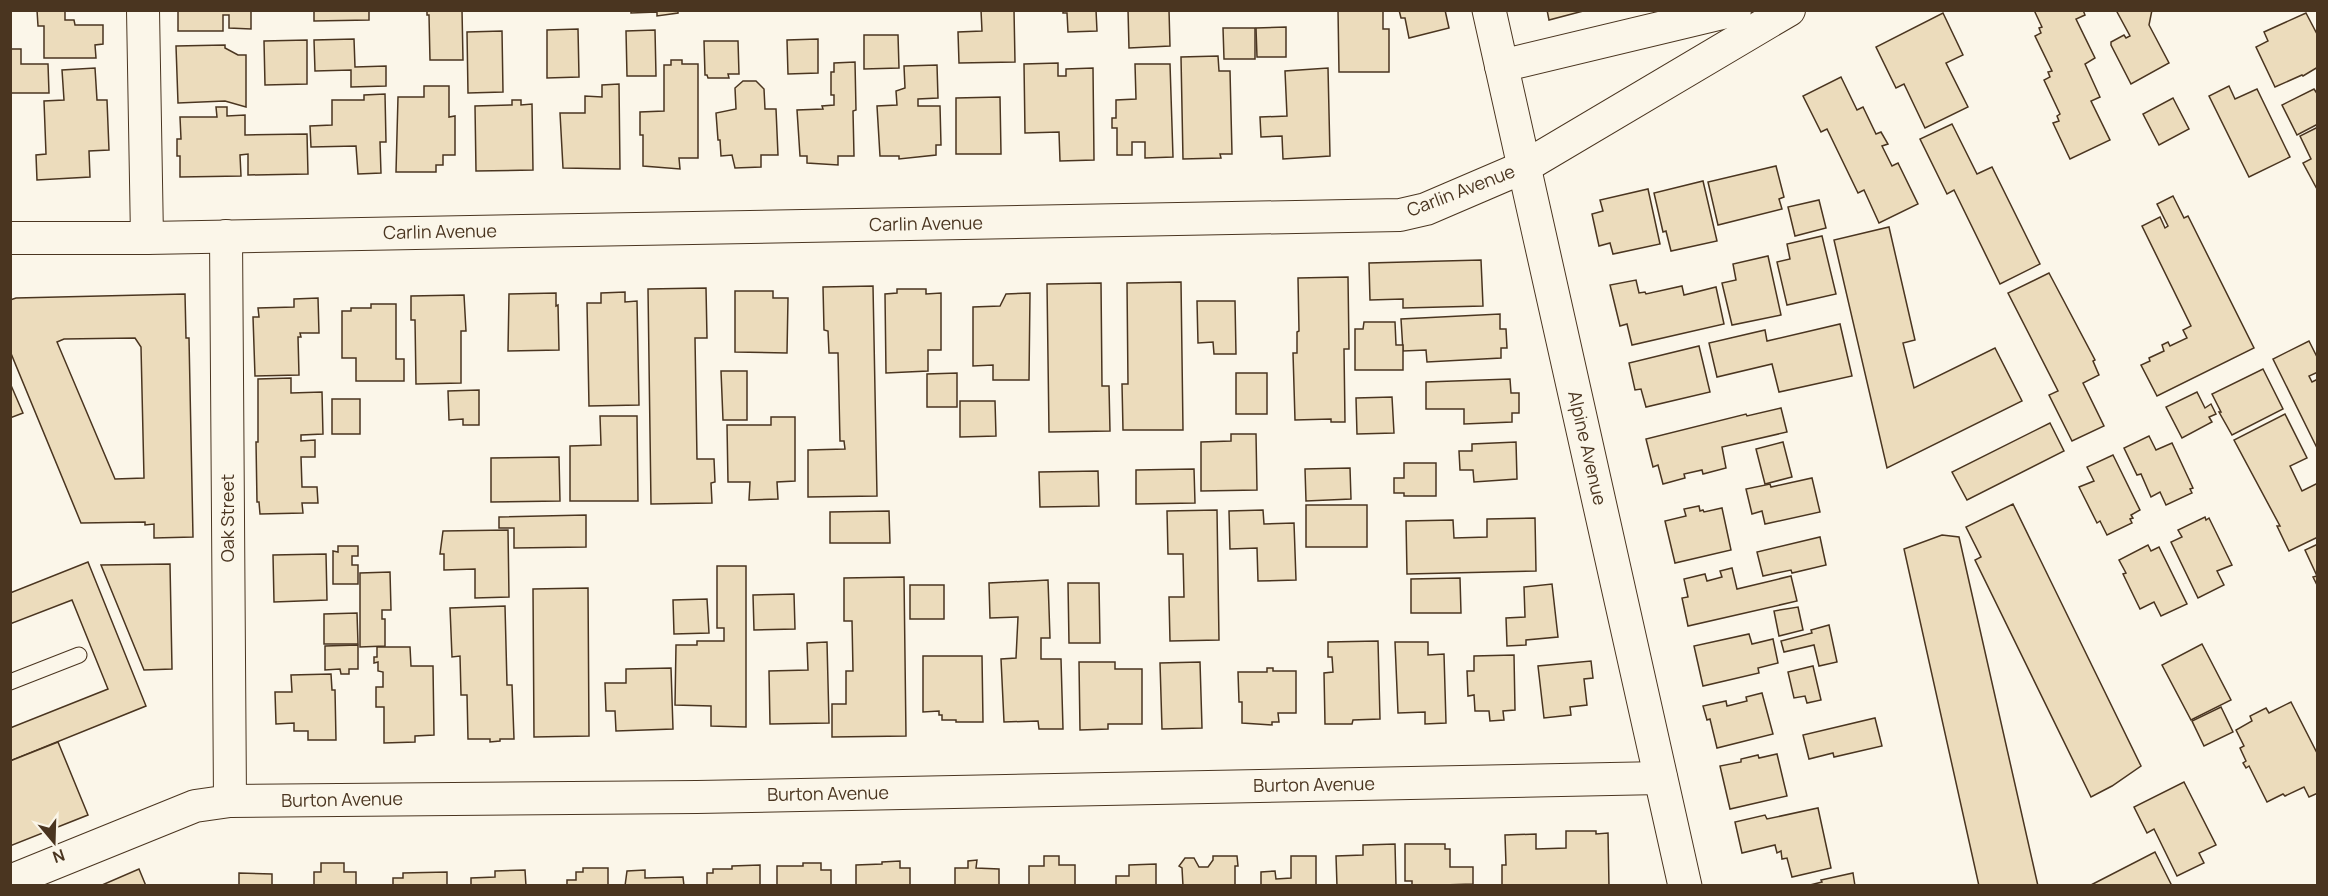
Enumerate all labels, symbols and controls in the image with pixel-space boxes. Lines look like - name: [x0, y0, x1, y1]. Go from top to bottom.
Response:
- street label: Carlin Avenue: [1403, 158, 1518, 222]
- street label: Carlin Avenue: [869, 210, 983, 236]
- street label: Carlin Avenue: [383, 218, 497, 244]
- street label: Alpine Avenue: [1563, 388, 1613, 507]
- street label: Oak Street: [215, 474, 239, 562]
- street label: Burton Avenue: [1253, 771, 1375, 797]
- street label: Burton Avenue: [767, 780, 889, 806]
- street label: Burton Avenue: [281, 786, 403, 812]
- north arrow: [24, 812, 84, 872]
- text: N: [50, 844, 68, 868]

